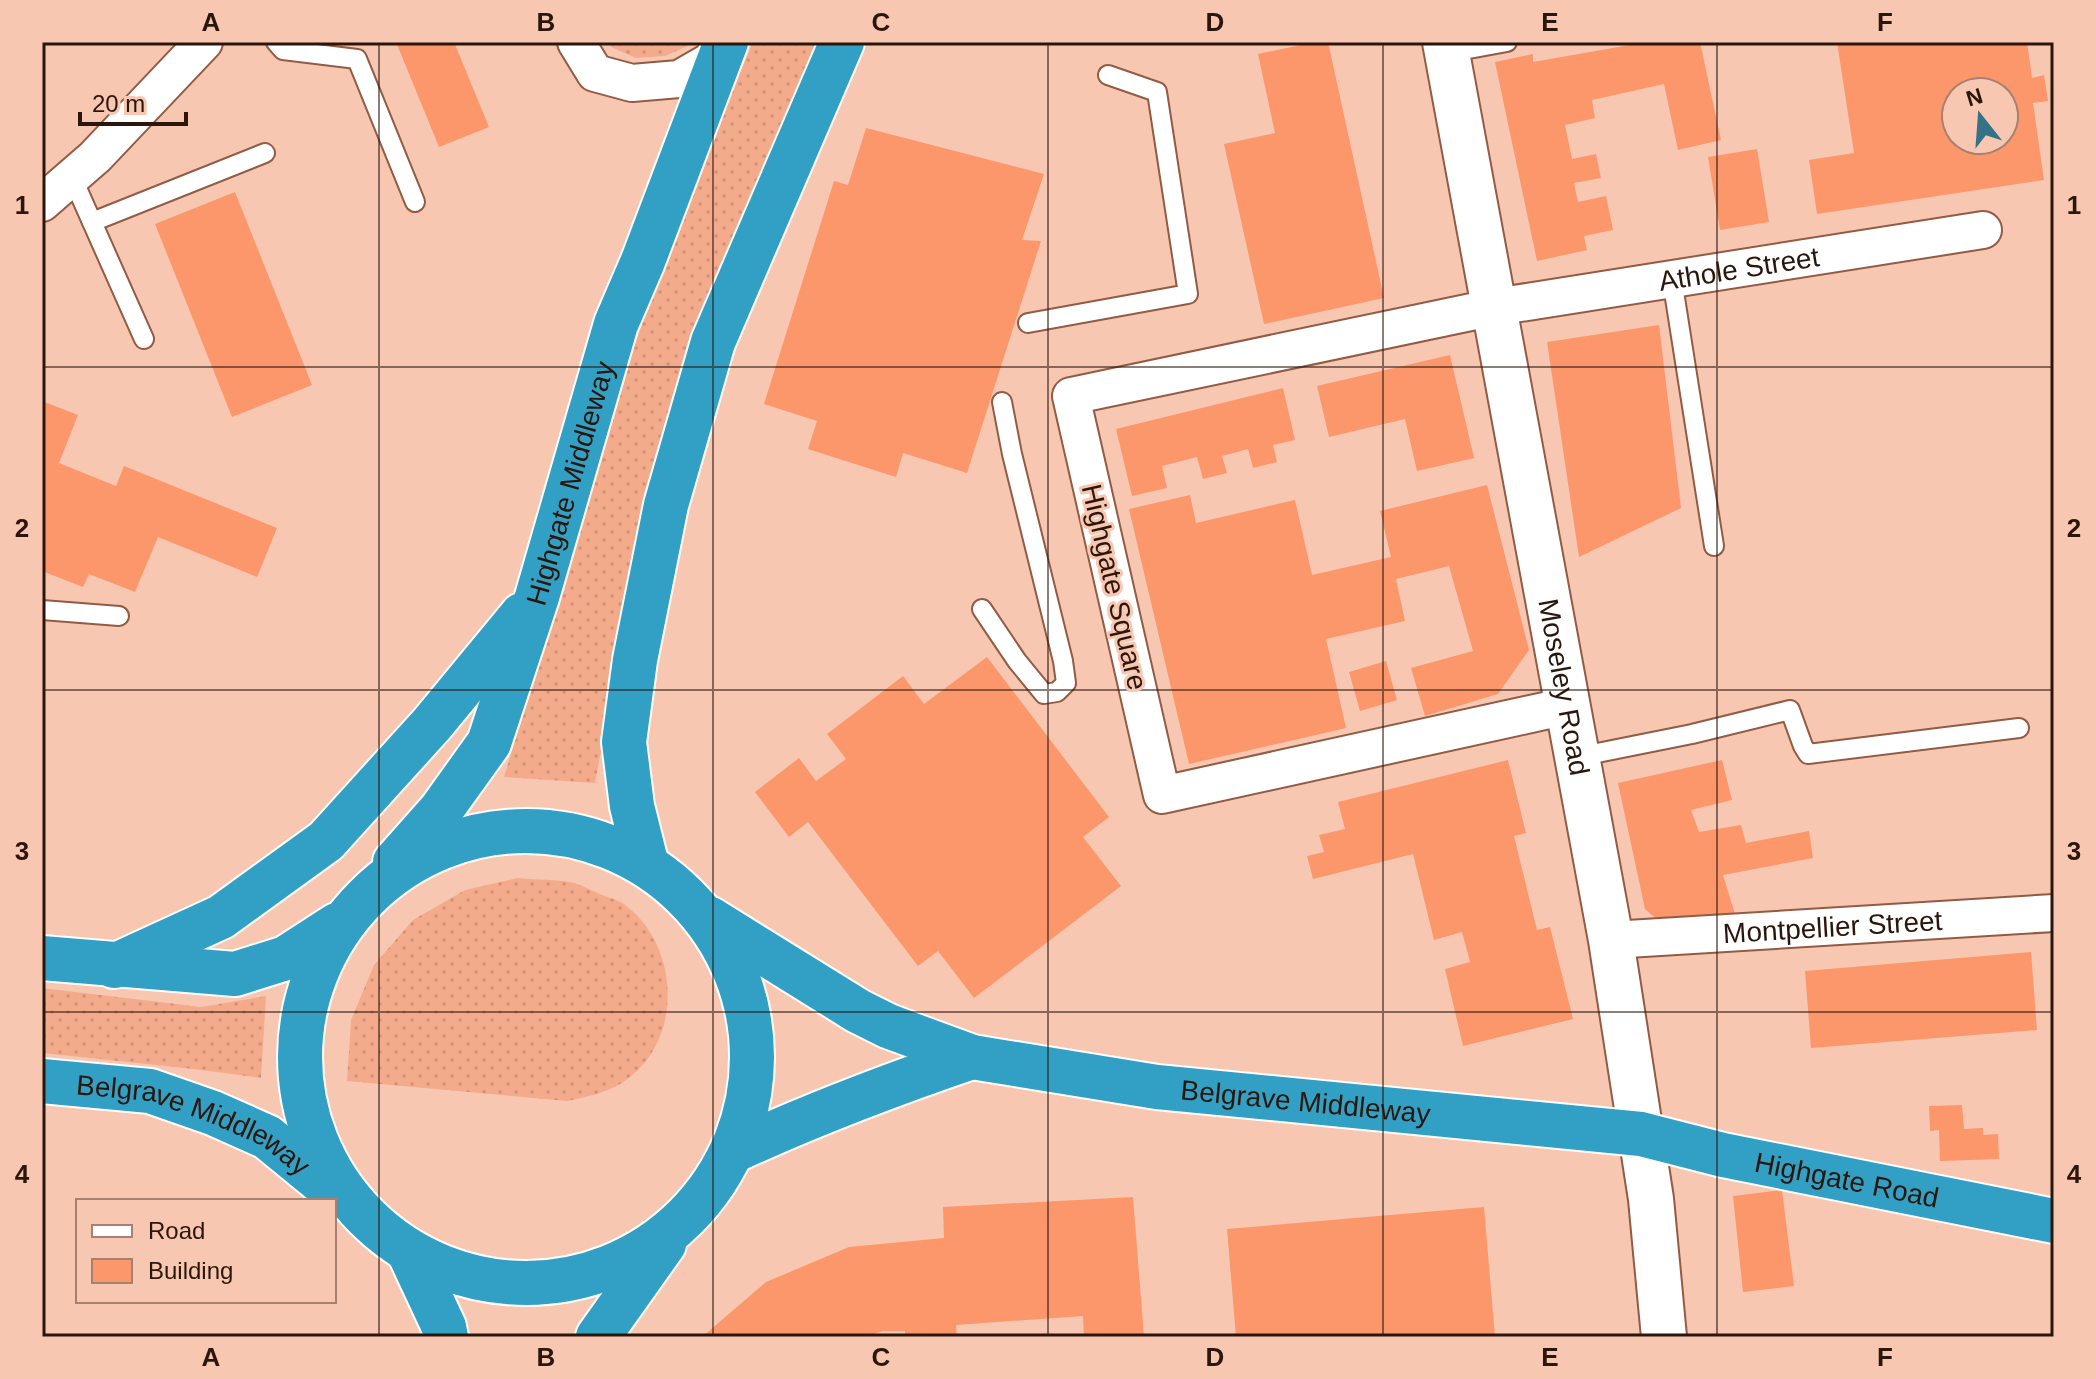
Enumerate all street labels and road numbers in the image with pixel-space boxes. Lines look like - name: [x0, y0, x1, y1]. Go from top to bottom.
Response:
- street label: Athole Street: [1657, 241, 1822, 297]
- street label: Highgate Middleway: [520, 358, 620, 609]
- street label: Highgate Square: [1076, 481, 1153, 693]
- street label: Moseley Road: [1532, 596, 1595, 778]
- street label: Montpellier Street: [1722, 905, 1943, 949]
- street label: Belgrave Middleway: [75, 1069, 316, 1182]
- street label: Belgrave Middleway: [1179, 1074, 1432, 1129]
- street label: Highgate Road: [1752, 1147, 1941, 1214]

